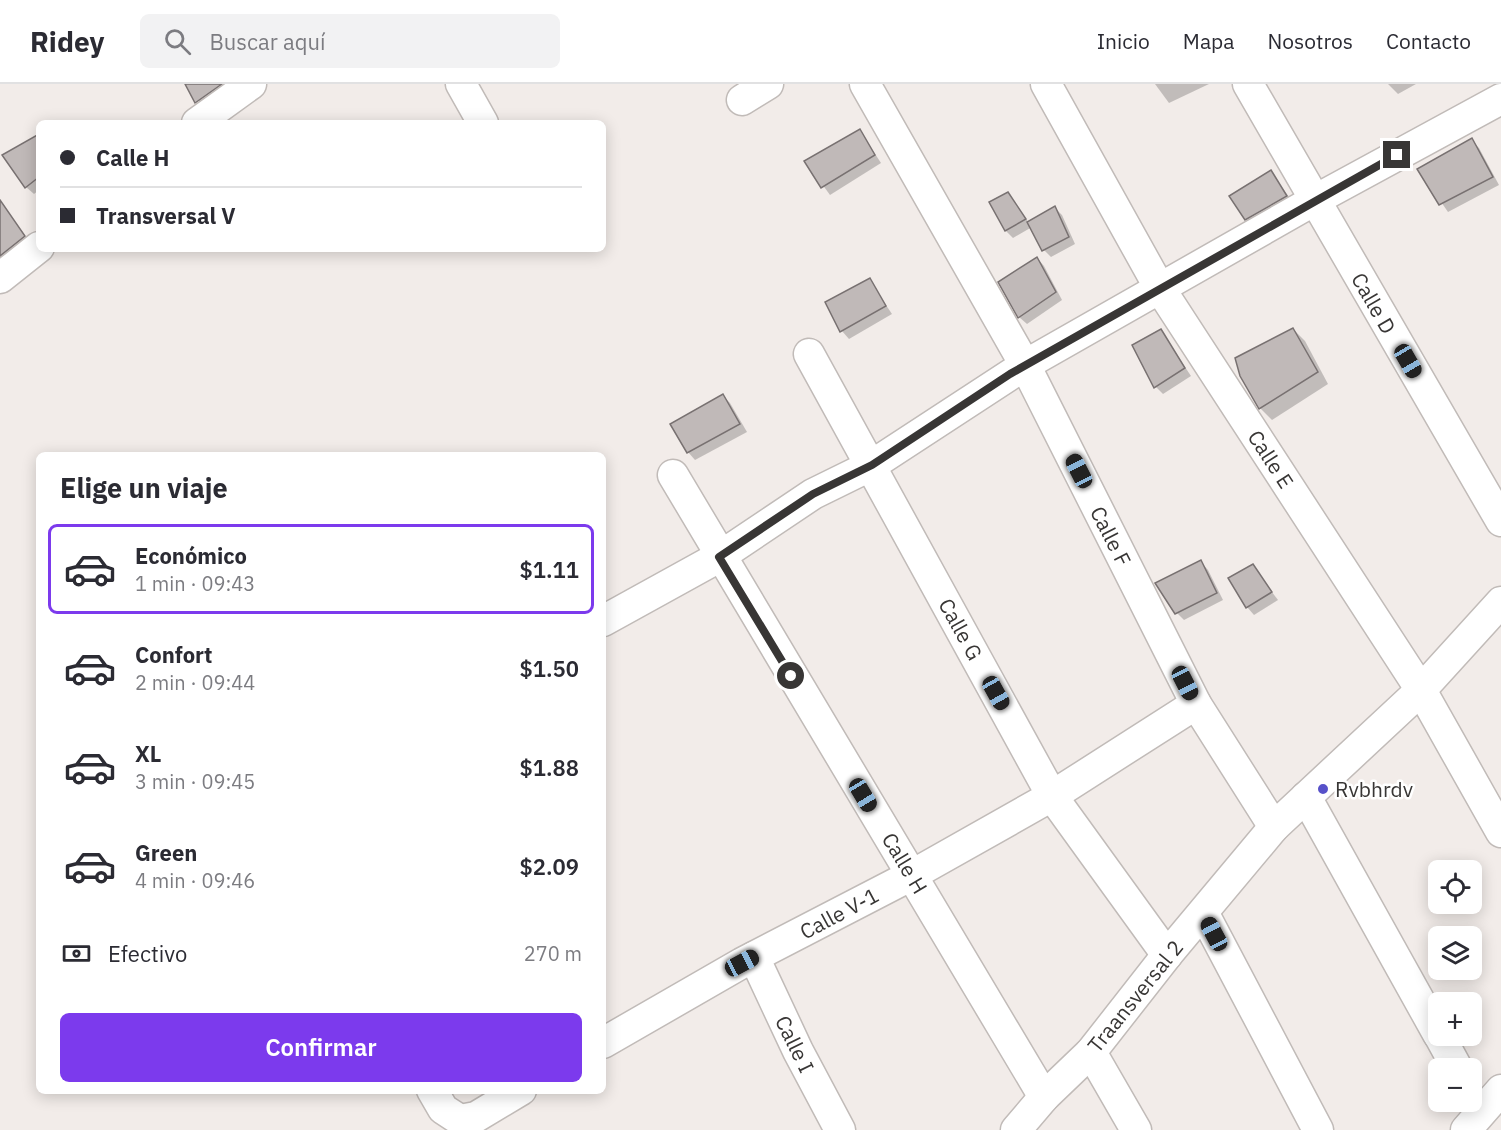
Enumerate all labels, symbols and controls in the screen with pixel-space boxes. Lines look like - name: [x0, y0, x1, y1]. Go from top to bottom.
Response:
- search box: [140, 14, 560, 68]
- text: Ridey: [30, 23, 104, 60]
- icon: search: [161, 25, 194, 58]
- text: Buscar aquí: [209, 27, 326, 56]
- text: Inicio: [1097, 27, 1150, 55]
- text: Mapa: [1183, 27, 1235, 55]
- text: Nosotros: [1268, 27, 1353, 55]
- text: Contacto: [1386, 27, 1471, 55]
- route end: [1383, 141, 1410, 168]
- text: Calle H: [96, 143, 169, 172]
- text: Transversal V: [96, 201, 236, 230]
- street label: Calle D: [1345, 267, 1403, 339]
- car: [1391, 341, 1425, 381]
- street label: Calle E: [1242, 424, 1300, 494]
- car: [1063, 451, 1095, 491]
- text: Elige un viaje: [60, 470, 228, 505]
- street label: Calle F: [1084, 501, 1138, 571]
- text: Económico: [135, 541, 247, 570]
- icon: car: [63, 542, 117, 596]
- text: $1.11: [520, 555, 579, 584]
- text: 1 min · 09:43: [135, 570, 255, 597]
- street label: Calle G: [933, 593, 989, 665]
- text: Confort: [135, 640, 213, 669]
- icon: car: [63, 641, 117, 695]
- text: $1.50: [520, 654, 579, 683]
- route start: [777, 662, 804, 689]
- car: [1169, 663, 1201, 703]
- text: 2 min · 09:44: [135, 669, 255, 696]
- car: [979, 673, 1013, 713]
- text: XL: [135, 739, 161, 768]
- icon: car: [63, 740, 117, 794]
- text: $1.88: [520, 753, 579, 782]
- text: 3 min · 09:45: [135, 768, 255, 795]
- car: [846, 775, 880, 815]
- place label: Rvbhrdv: [1335, 775, 1413, 803]
- marker: Rvbhrdv: [1316, 782, 1330, 796]
- street label: Calle H: [876, 827, 934, 899]
- text: Green: [135, 838, 197, 867]
- icon: car: [63, 839, 117, 893]
- text: $2.09: [520, 852, 579, 881]
- map controls: [1428, 860, 1482, 1112]
- button: locate: [1428, 860, 1482, 914]
- text: 4 min · 09:46: [135, 867, 255, 894]
- street label: Calle V-1: [795, 881, 883, 945]
- car: [1198, 914, 1230, 954]
- button: layers: [1428, 926, 1482, 980]
- street label: Traansversal 2: [1081, 934, 1189, 1058]
- icon: cash: [60, 937, 93, 970]
- text: Efectivo: [108, 939, 187, 968]
- text: 270 m: [524, 940, 582, 967]
- car: [722, 947, 762, 979]
- button: +: [1428, 992, 1482, 1046]
- street label: Calle I: [769, 1011, 821, 1077]
- button: Confirmar: [60, 1013, 582, 1082]
- button: −: [1428, 1058, 1482, 1112]

